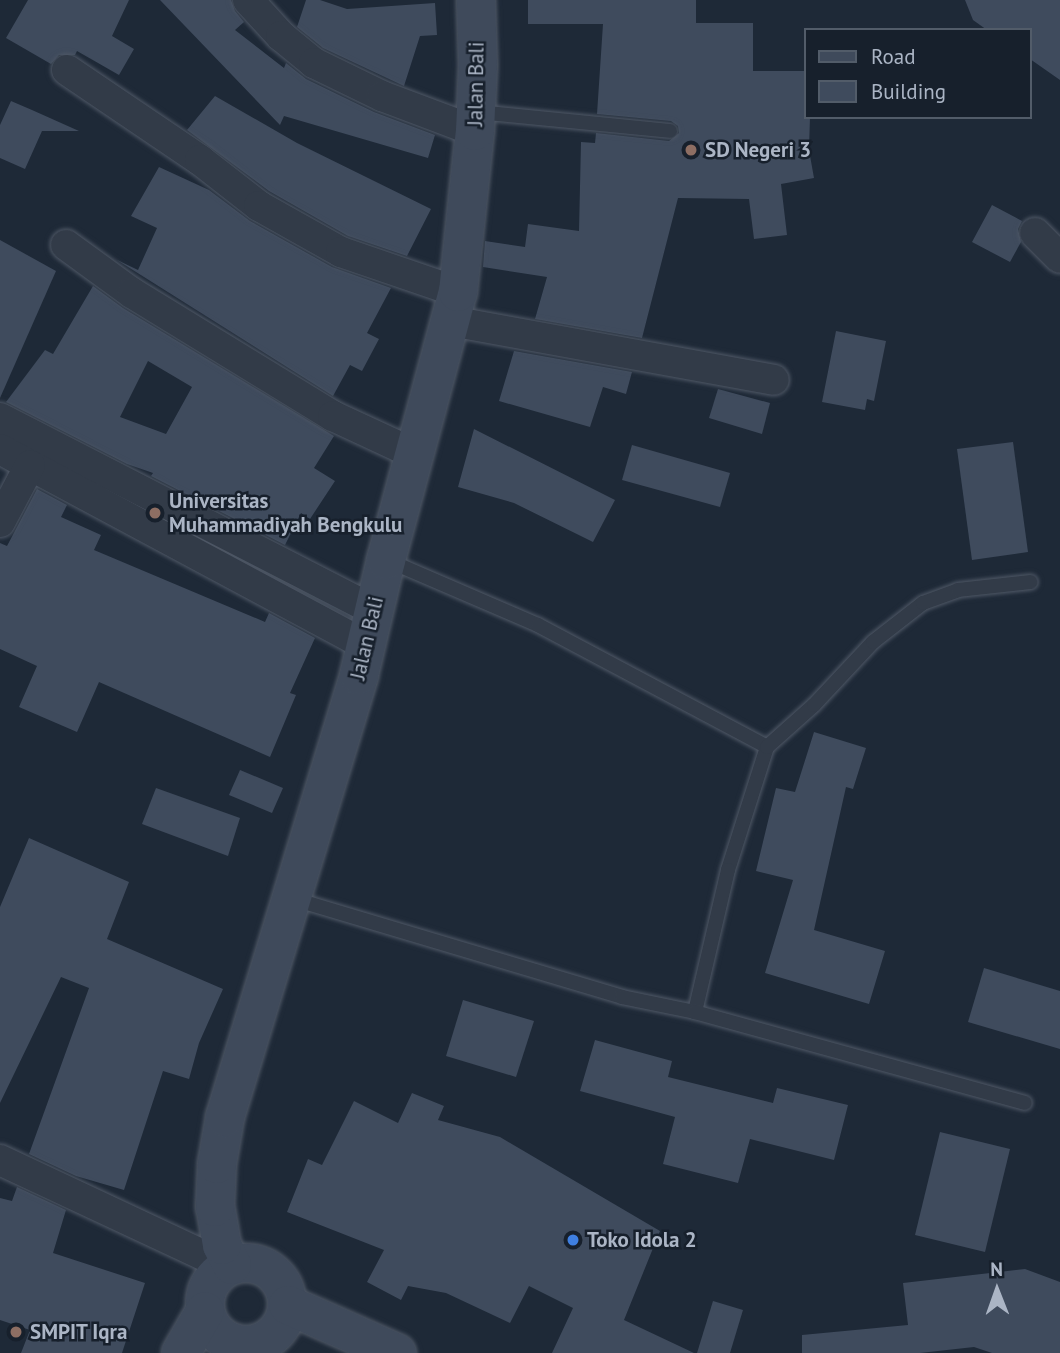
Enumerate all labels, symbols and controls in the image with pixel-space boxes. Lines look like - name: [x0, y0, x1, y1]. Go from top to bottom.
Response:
- legend: [804, 28, 1032, 119]
- street label: Jalan Bali: [463, 41, 489, 127]
- text: Road: [871, 43, 915, 70]
- text: Building: [871, 78, 946, 105]
- place label: SD Negeri 3: [705, 137, 812, 163]
- marker: SD Negeri 3: [683, 142, 699, 158]
- place label: Universitas Muhammadiyah Bengkulu: [169, 488, 402, 538]
- marker: Universitas Muhammadiyah Bengkulu: [147, 505, 163, 521]
- street label: Jalan Bali: [345, 594, 389, 682]
- place label: Toko Idola 2: [587, 1227, 697, 1253]
- marker: Toko Idola 2: [565, 1232, 581, 1248]
- north arrow: [962, 1255, 1032, 1325]
- text: N: [990, 1257, 1003, 1281]
- place label: SMPIT Iqra: [30, 1319, 128, 1345]
- marker: SMPIT Iqra: [8, 1324, 24, 1340]

